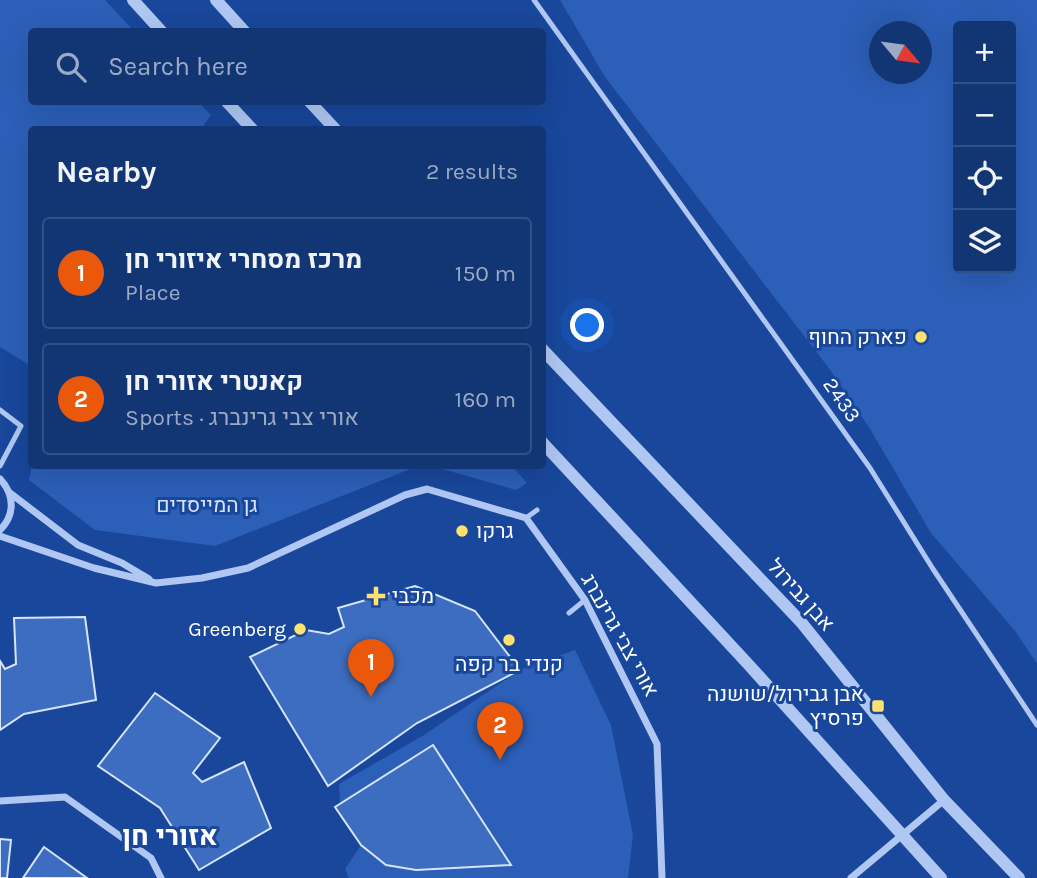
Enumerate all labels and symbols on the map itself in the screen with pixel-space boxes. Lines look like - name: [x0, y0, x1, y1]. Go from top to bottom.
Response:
- north arrow: [869, 21, 932, 84]
- your location: [570, 308, 604, 342]
- place label: פארק החוף: [808, 325, 907, 349]
- marker: פארק החוף: [913, 329, 929, 345]
- street label: 2433: [818, 373, 866, 427]
- park label: גן המייסדים: [156, 493, 258, 517]
- place label: גרקו: [476, 519, 514, 543]
- marker: גרקו: [454, 523, 470, 539]
- street label: אבן גבירול: [763, 554, 839, 636]
- street label: אורי צבי גרינברג: [576, 569, 664, 701]
- place label: מכבי: [392, 584, 434, 608]
- marker: מכבי: [366, 586, 386, 606]
- place label: Greenberg: [188, 617, 286, 641]
- marker: Greenberg: [292, 621, 308, 637]
- marker: קנדי בר קפה: [501, 632, 517, 648]
- pin: 1: [348, 639, 394, 697]
- place label: קנדי בר קפה: [455, 652, 563, 676]
- place label: אבן גבירול/שושנה פרסיץ: [707, 682, 864, 730]
- marker: אבן גבירול/שושנה פרסיץ: [870, 698, 886, 714]
- pin: 2: [477, 702, 523, 760]
- district label: אזורי חן: [122, 819, 218, 852]

